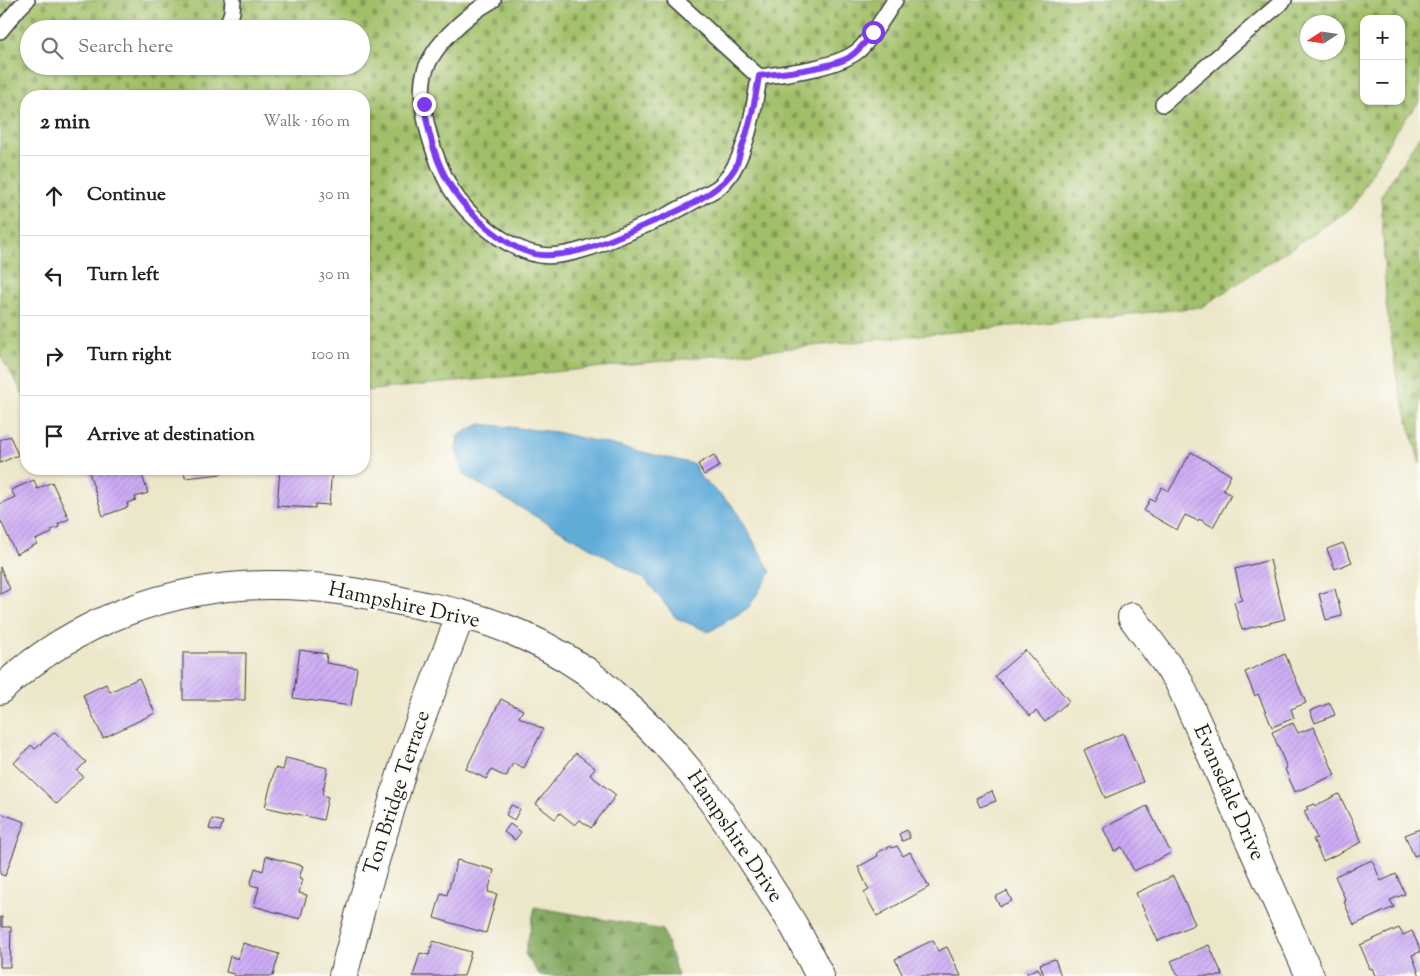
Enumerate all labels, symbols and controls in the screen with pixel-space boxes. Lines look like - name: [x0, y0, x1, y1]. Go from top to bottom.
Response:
- north arrow: [1300, 15, 1345, 60]
- map controls: [1360, 15, 1405, 105]
- button: +: [1360, 15, 1405, 60]
- search box: [20, 20, 370, 75]
- route start: [862, 21, 885, 44]
- icon: search: [38, 34, 66, 62]
- text: Search here: [78, 34, 173, 61]
- button: −: [1360, 60, 1405, 105]
- route end: [413, 93, 436, 116]
- text: 2 min: [40, 108, 90, 138]
- text: Walk · 160 m: [263, 111, 350, 134]
- icon: ahead: [40, 182, 68, 210]
- text: Continue: [87, 182, 166, 209]
- text: 30 m: [319, 184, 350, 207]
- icon: left: [40, 262, 68, 290]
- text: Turn left: [87, 262, 159, 289]
- text: 30 m: [319, 264, 350, 287]
- icon: right: [40, 342, 68, 370]
- text: Turn right: [87, 342, 171, 369]
- text: 100 m: [311, 344, 350, 367]
- icon: arrive: [40, 422, 68, 450]
- text: Arrive at destination: [87, 422, 255, 449]
- street label: Hampshire Drive: [325, 575, 483, 637]
- street label: Ton Bridge Terrace: [357, 707, 439, 879]
- street label: Evansdale Drive: [1185, 720, 1271, 866]
- street label: Hampshire Drive: [678, 765, 790, 909]

